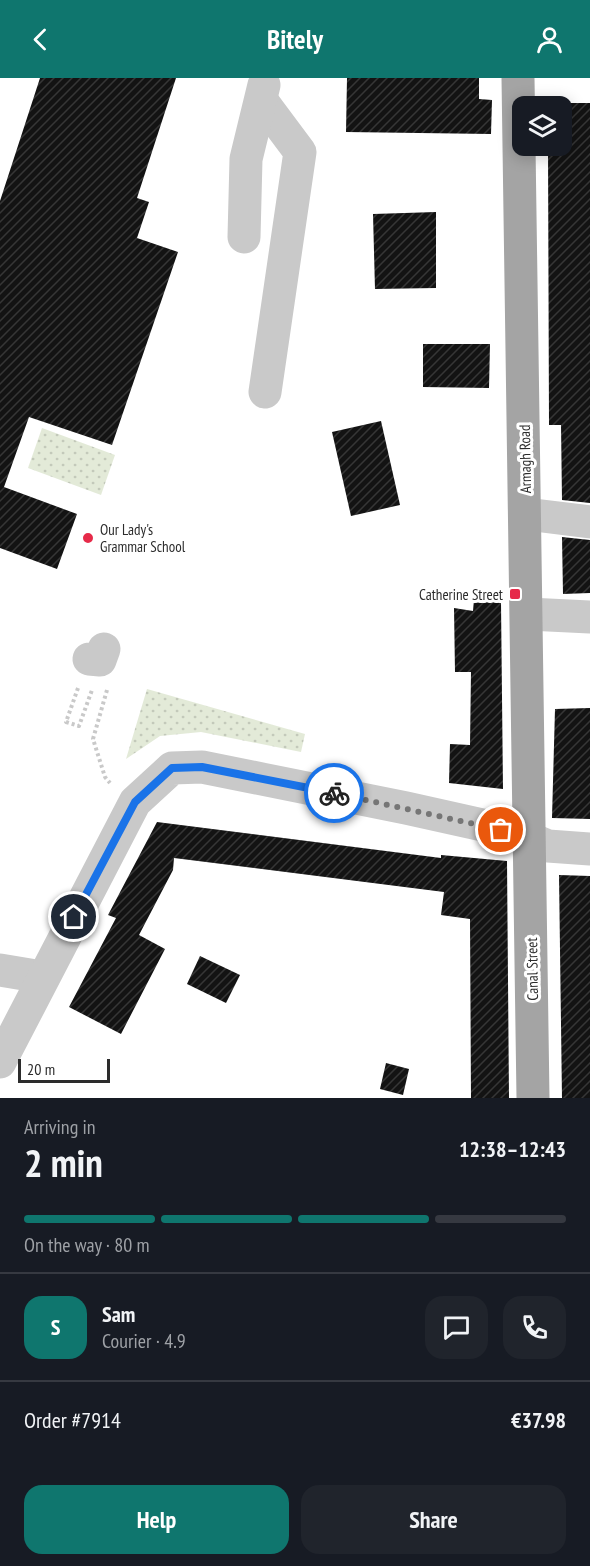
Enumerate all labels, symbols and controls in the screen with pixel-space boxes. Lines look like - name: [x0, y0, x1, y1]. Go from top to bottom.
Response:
- text: Bitely: [267, 22, 323, 56]
- icon: back: [24, 23, 57, 56]
- icon: person: [533, 23, 566, 56]
- map controls: [512, 96, 572, 156]
- button: layers: [512, 96, 572, 156]
- street label: Armagh Road: [515, 424, 535, 494]
- place label: Our Lady's Grammar School: [100, 520, 186, 556]
- marker: Our Lady's Grammar School: [81, 531, 95, 545]
- place label: Catherine Street: [419, 585, 503, 604]
- marker: Catherine Street: [508, 587, 522, 601]
- courier: [304, 763, 364, 823]
- icon: bike: [318, 777, 351, 810]
- pin: [475, 804, 526, 855]
- icon: bag: [484, 813, 517, 846]
- pin: [48, 891, 99, 942]
- icon: home: [57, 900, 90, 933]
- street label: Canal Street: [522, 937, 542, 1001]
- scale bar: [18, 1056, 110, 1084]
- text: 20 m: [27, 1059, 55, 1079]
- text: Arriving in: [24, 1114, 96, 1140]
- text: 12:38–12:43: [459, 1135, 566, 1163]
- text: 2 min: [24, 1137, 103, 1188]
- text: On the way · 80 m: [24, 1232, 150, 1258]
- button: chat: [425, 1296, 488, 1359]
- button: phone: [503, 1296, 566, 1359]
- text: Sam: [102, 1300, 135, 1328]
- text: S: [51, 1313, 60, 1341]
- text: Courier · 4.9: [102, 1328, 186, 1354]
- text: Order #7914: [24, 1406, 121, 1434]
- text: €37.98: [511, 1406, 566, 1434]
- button: Help: [24, 1485, 289, 1554]
- button: Share: [301, 1485, 566, 1554]

